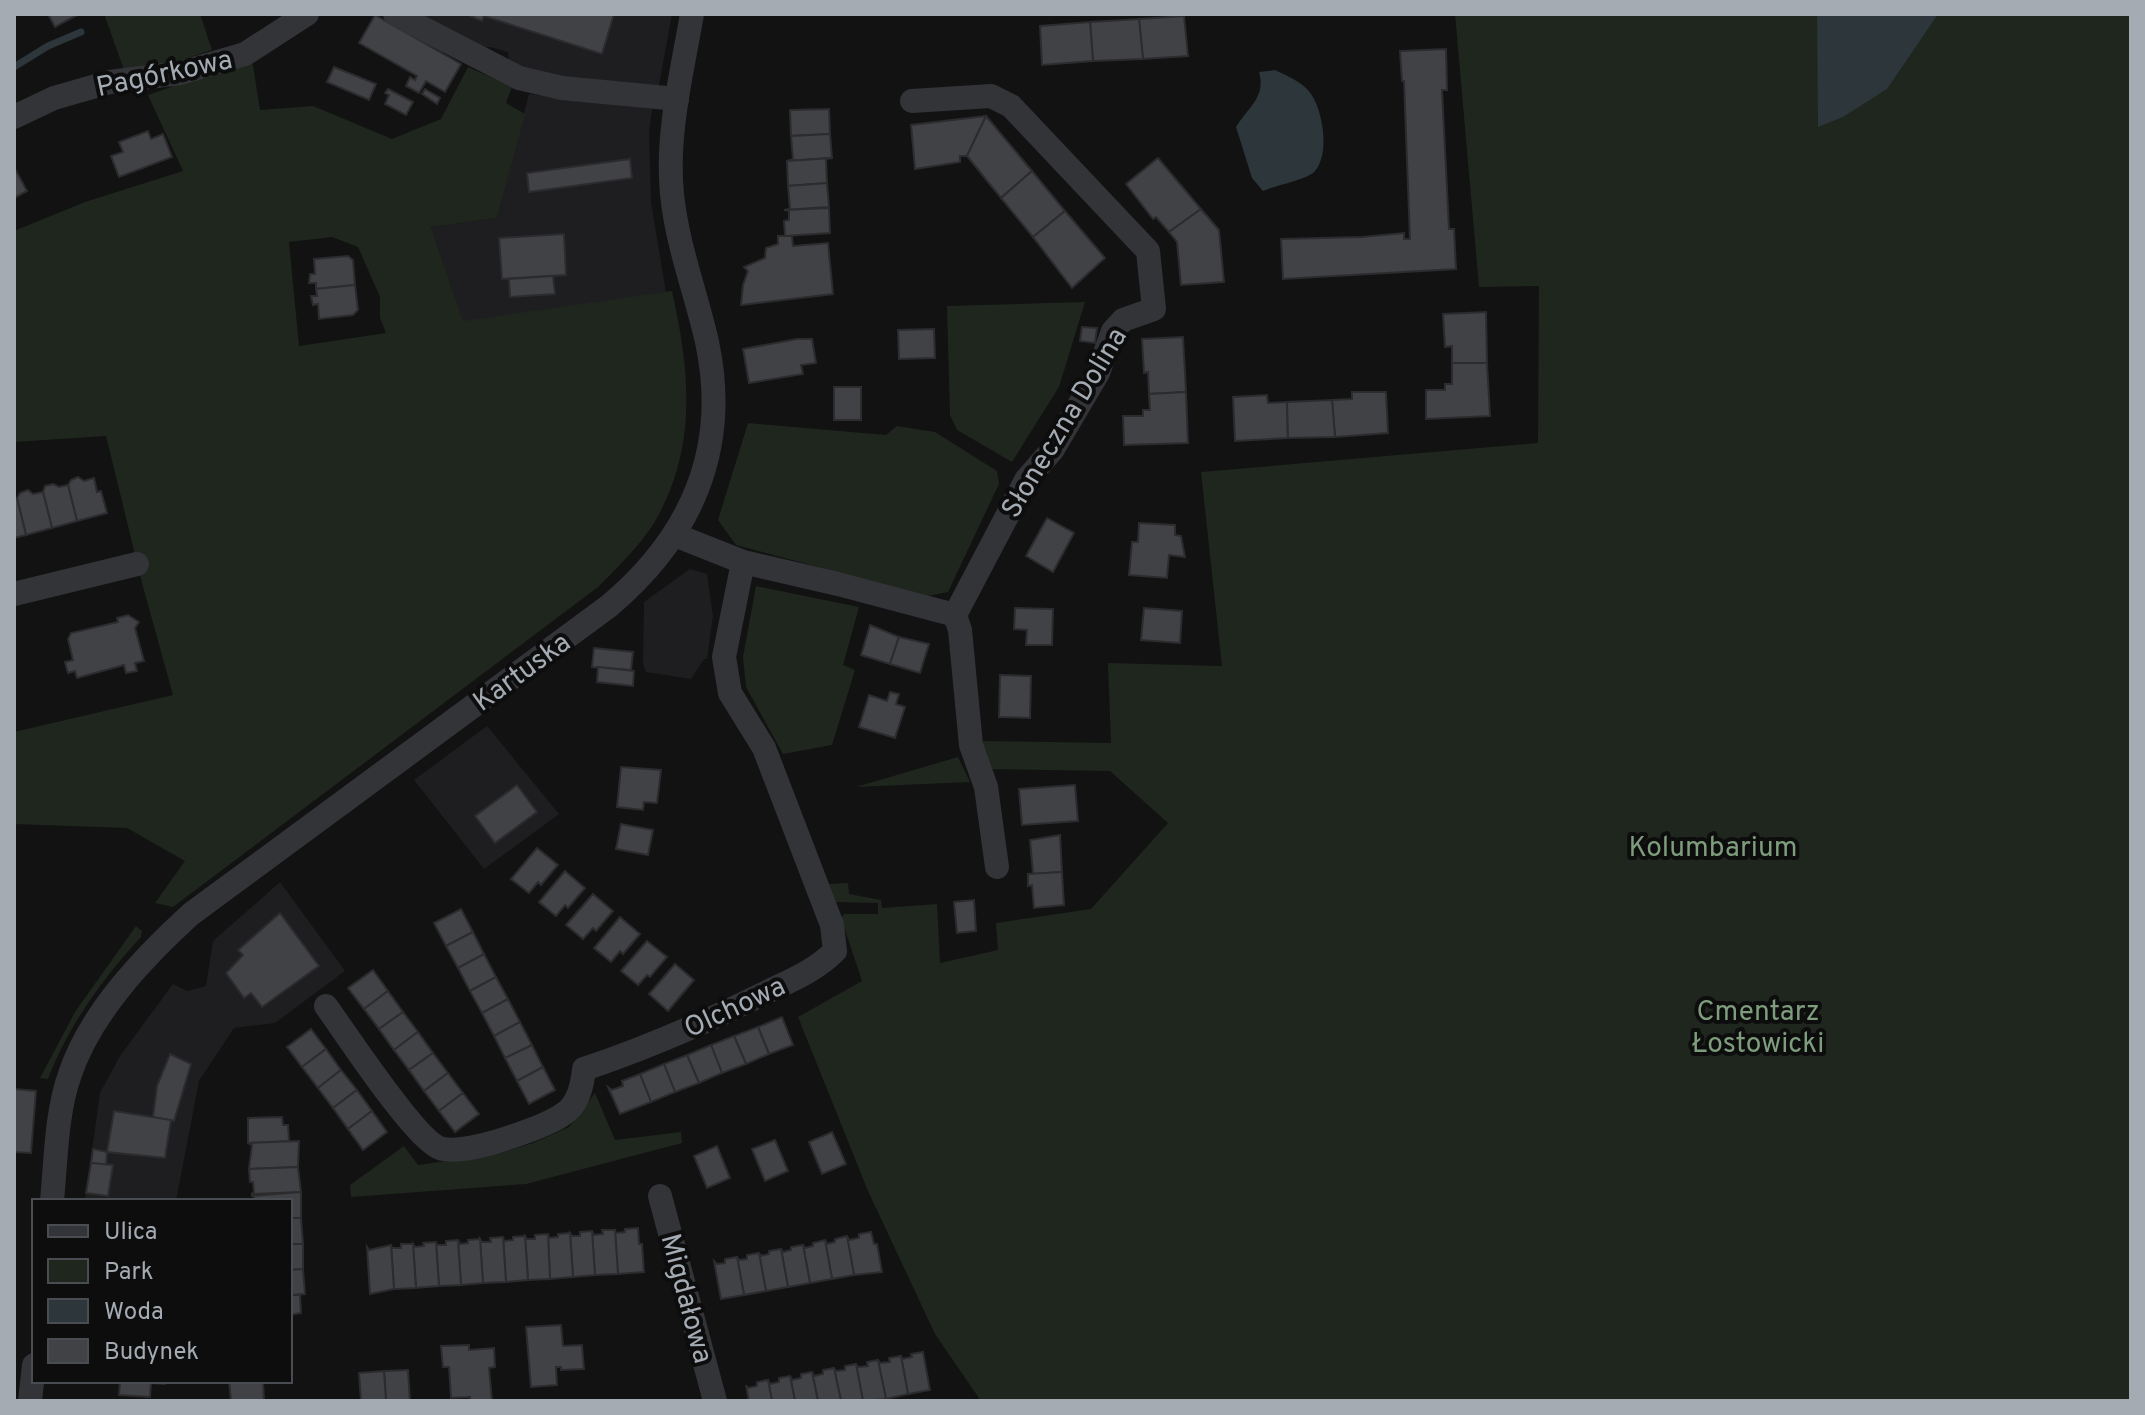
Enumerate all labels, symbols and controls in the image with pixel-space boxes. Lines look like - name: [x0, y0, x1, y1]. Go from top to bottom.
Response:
- street label: Pagórkowa: [93, 43, 236, 107]
- street label: Słoneczna Dolina: [995, 322, 1137, 525]
- street label: Kartuska: [467, 626, 579, 721]
- park label: Kolumbarium: [1628, 831, 1798, 867]
- street label: Olchowa: [679, 970, 792, 1048]
- park label: Cmentarz Łostowicki: [1692, 995, 1824, 1063]
- legend: [32, 1199, 292, 1383]
- text: Ulica: [104, 1218, 157, 1248]
- street label: Migdałowa: [651, 1230, 720, 1368]
- text: Park: [104, 1258, 154, 1288]
- text: Woda: [104, 1298, 164, 1328]
- text: Budynek: [104, 1338, 199, 1368]

